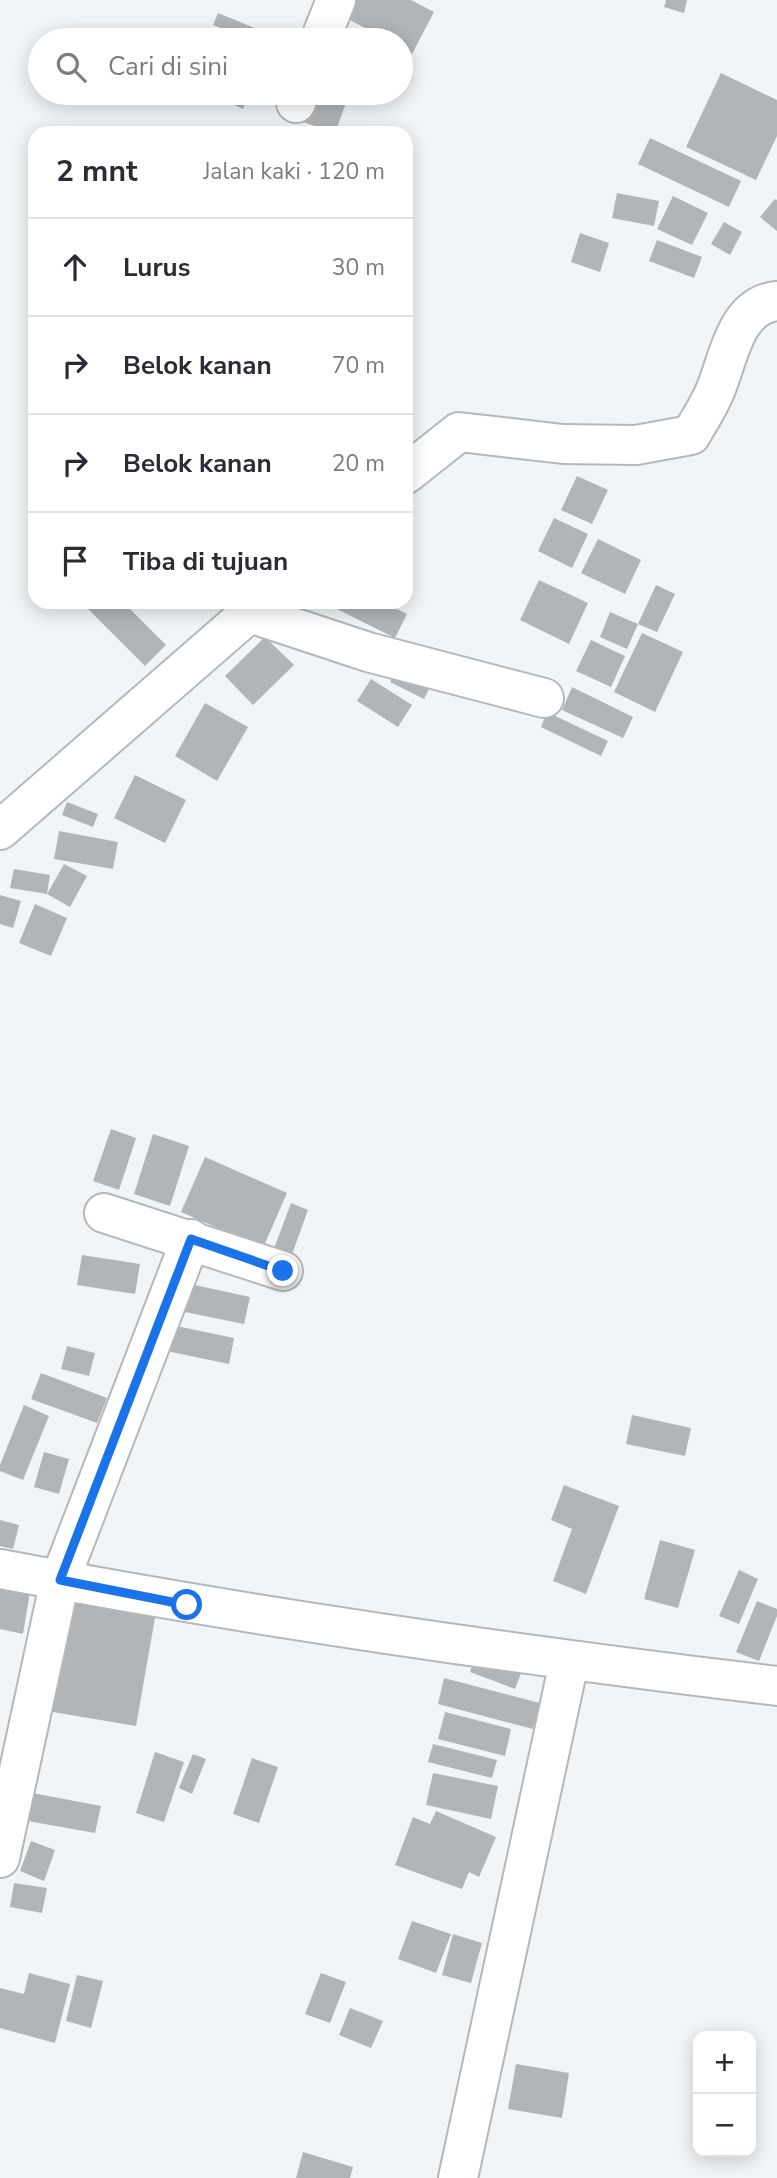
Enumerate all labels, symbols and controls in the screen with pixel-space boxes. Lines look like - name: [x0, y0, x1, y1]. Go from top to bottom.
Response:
- search box: [28, 28, 413, 105]
- icon: search: [52, 48, 90, 86]
- text: Cari di sini: [108, 49, 228, 84]
- text: 2 mnt: [56, 151, 137, 192]
- text: Jalan kaki · 120 m: [203, 156, 385, 187]
- icon: ahead: [56, 248, 94, 286]
- text: Lurus: [123, 250, 190, 285]
- text: 30 m: [332, 252, 385, 283]
- icon: right: [56, 346, 94, 384]
- text: Belok kanan: [123, 348, 272, 383]
- text: 70 m: [332, 350, 385, 381]
- icon: right: [56, 444, 94, 482]
- text: Belok kanan: [123, 446, 272, 481]
- text: 20 m: [332, 448, 385, 479]
- icon: arrive: [56, 542, 94, 580]
- text: Tiba di tujuan: [123, 544, 288, 579]
- route end: [267, 1255, 298, 1286]
- route start: [171, 1589, 202, 1620]
- map controls: [693, 2031, 756, 2157]
- button: +: [693, 2031, 756, 2094]
- button: −: [693, 2094, 756, 2157]

